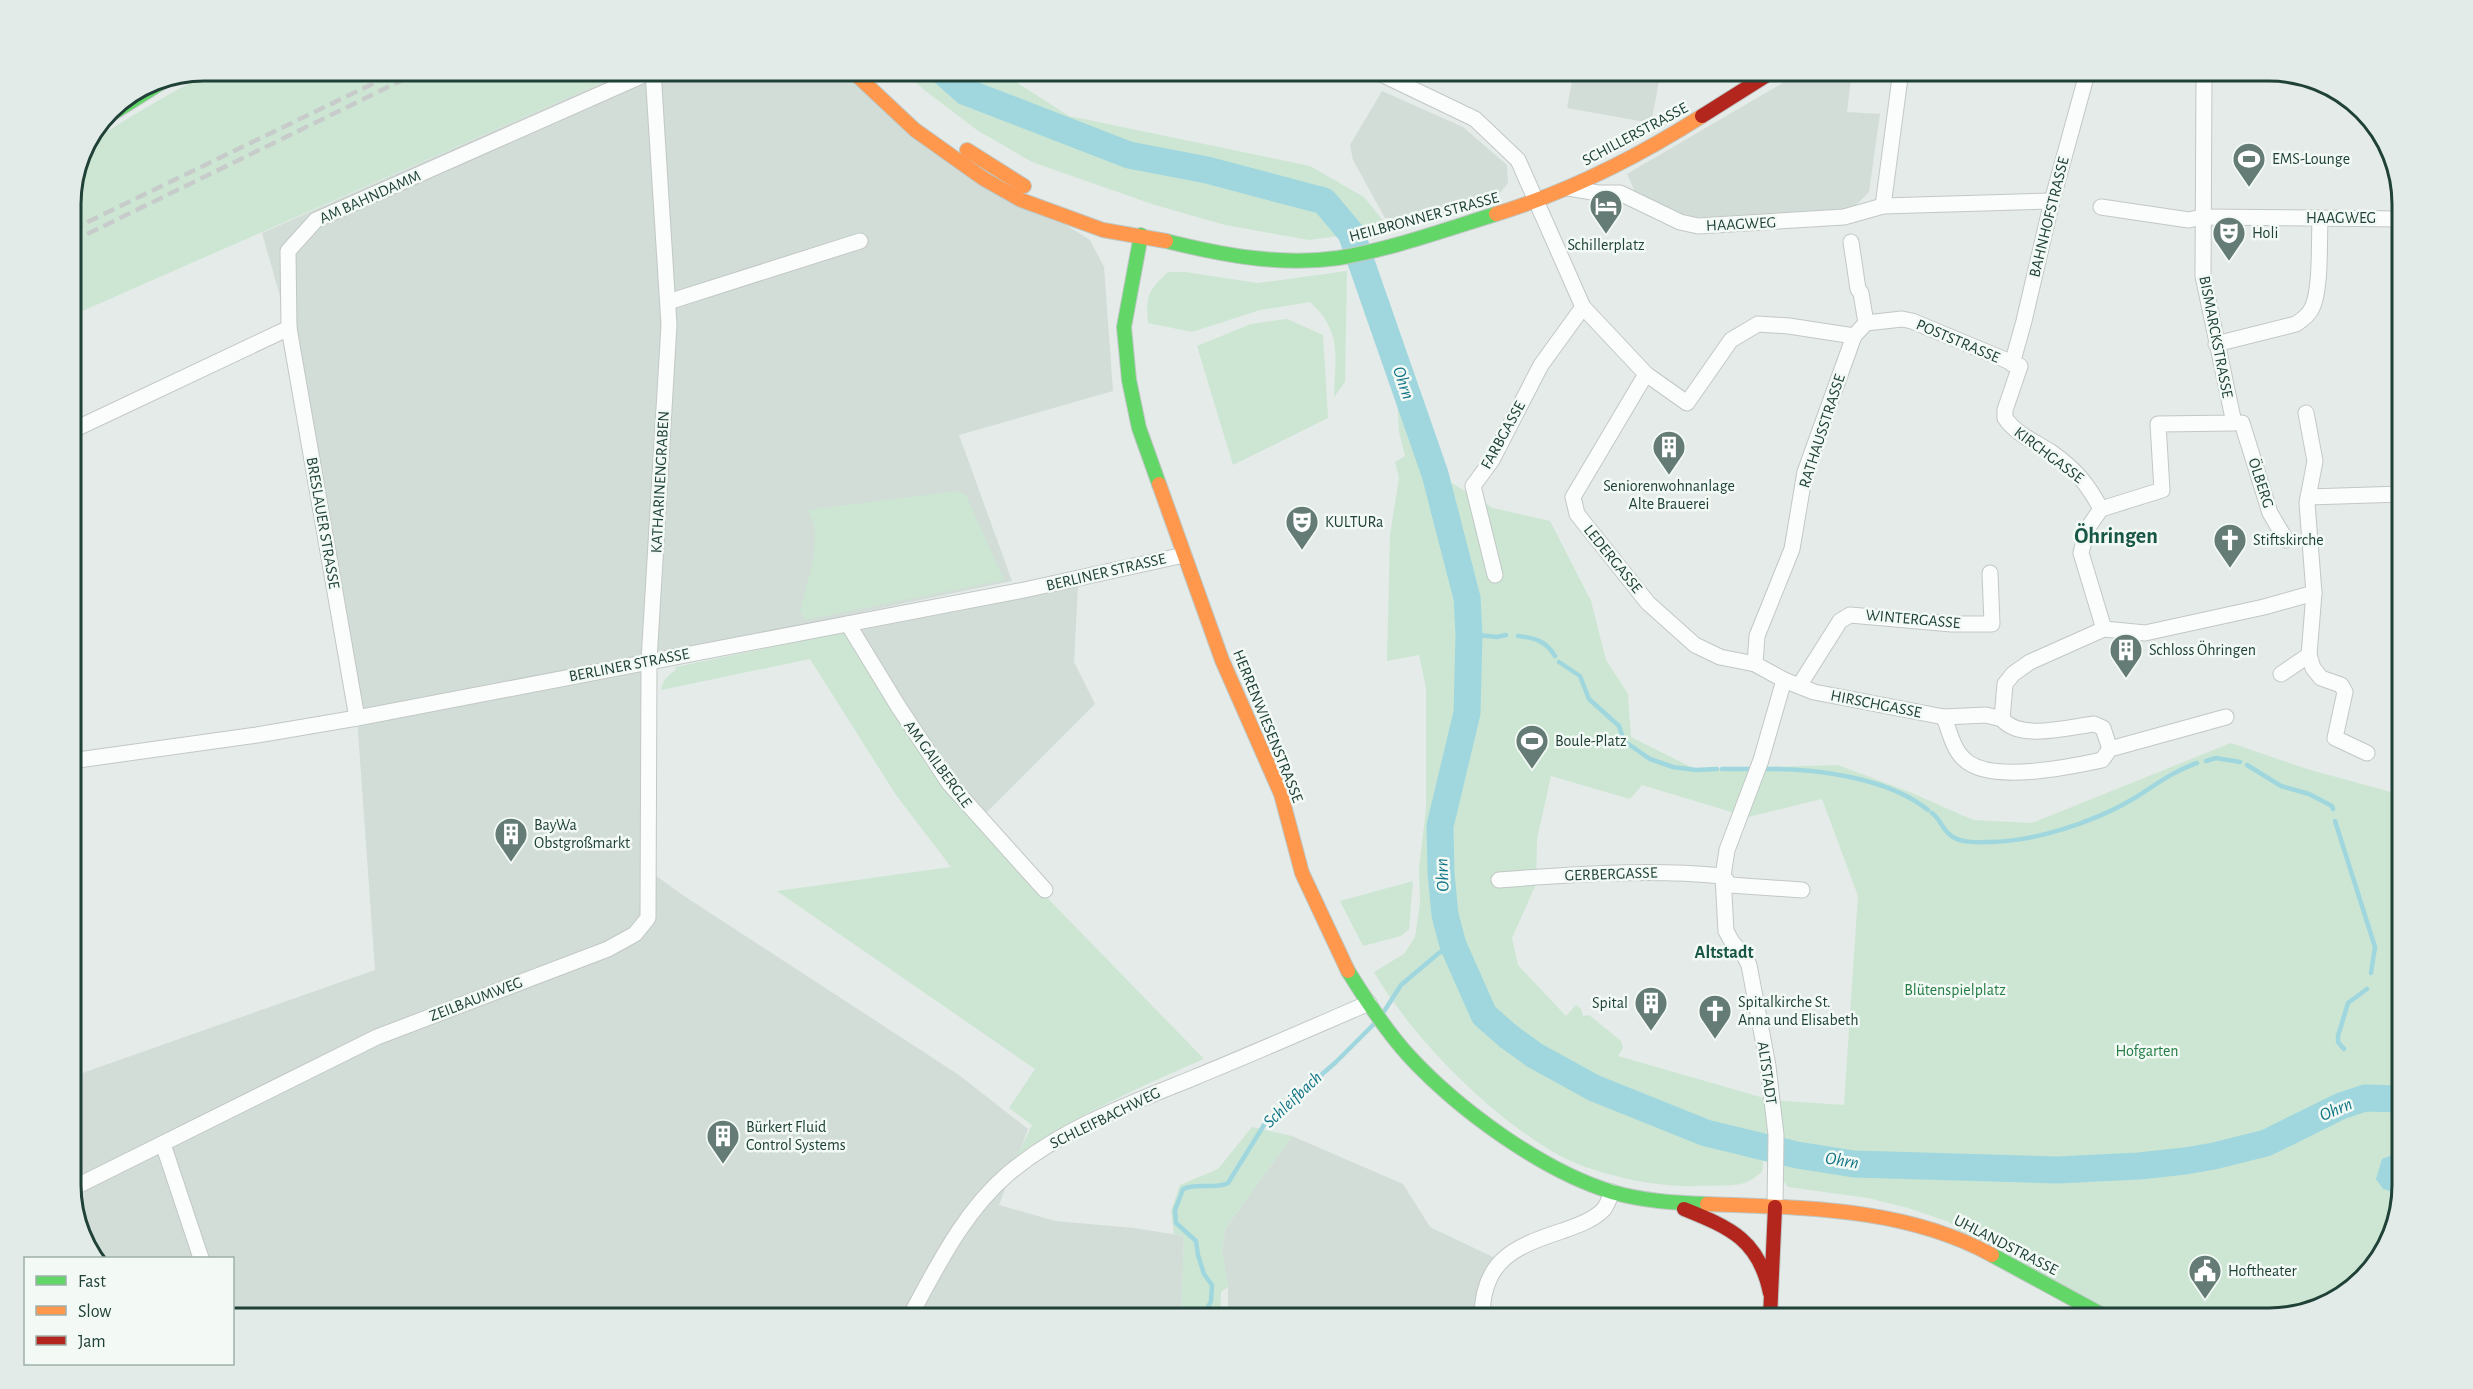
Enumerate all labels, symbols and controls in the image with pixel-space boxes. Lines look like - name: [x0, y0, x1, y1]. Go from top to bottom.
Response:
- street label: SCHILLERSTRASSE: [1580, 99, 1691, 169]
- sports icon: EMS-Lounge: [2231, 141, 2267, 188]
- place label: EMS-Lounge: [2272, 151, 2350, 167]
- street label: BAHNHOFSTRASSE: [2026, 155, 2072, 279]
- street label: AM BAHNDAMM: [317, 168, 423, 226]
- hotel icon: Schillerplatz: [1588, 188, 1624, 235]
- street label: HEILBRONNER STRASSE: [1347, 189, 1501, 245]
- street label: HAAGWEG: [2306, 210, 2376, 226]
- street label: HAAGWEG: [1706, 214, 1776, 234]
- theatre icon: Holi: [2211, 215, 2247, 262]
- place label: Holi: [2252, 225, 2278, 241]
- place label: Schillerplatz: [1567, 237, 1645, 253]
- street label: BISMARCKSTRASSE: [2196, 275, 2236, 400]
- street label: POSTSTRASSE: [1914, 316, 2003, 366]
- water label: Ohrn: [1389, 364, 1417, 402]
- street label: RATHAUSSTRASSE: [1796, 372, 1848, 490]
- street label: FARBGASSE: [1478, 398, 1528, 472]
- street label: KATHARINENGRABEN: [648, 410, 672, 554]
- street label: KIRCHGASSE: [2011, 424, 2087, 486]
- building icon: Seniorenwohnanlage Alte Brauerei: [1651, 429, 1687, 476]
- street label: ÖLBERG: [2245, 455, 2278, 510]
- street label: BRESLAUER STRASSE: [304, 456, 343, 591]
- place label: Seniorenwohnanlage Alte Brauerei: [1603, 478, 1735, 512]
- theatre icon: KULTURa: [1284, 504, 1320, 551]
- place label: KULTURa: [1325, 514, 1383, 530]
- street label: LEDERGASSE: [1581, 522, 1645, 596]
- church icon: Stiftskirche: [2212, 522, 2248, 569]
- district label: Öhringen: [2074, 523, 2158, 547]
- place label: Stiftskirche: [2253, 532, 2324, 548]
- street label: BERLINER STRASSE: [1045, 550, 1168, 594]
- street label: WINTERGASSE: [1865, 607, 1961, 631]
- building icon: Schloss Öhringen: [2108, 632, 2144, 679]
- place label: Schloss Öhringen: [2149, 640, 2256, 658]
- street label: BERLINER STRASSE: [567, 645, 691, 685]
- street label: HERRENWIESENSTRASSE: [1230, 647, 1306, 805]
- street label: HIRSCHGASSE: [1829, 687, 1923, 721]
- street label: AM GAILBERGLE: [901, 718, 975, 811]
- sports icon: Boule-Platz: [1514, 723, 1550, 770]
- place label: Boule-Platz: [1555, 733, 1627, 749]
- building icon: BayWa Obstgroßmarkt: [493, 816, 529, 863]
- place label: BayWa Obstgroßmarkt: [534, 817, 630, 851]
- water label: Ohrn: [1433, 858, 1453, 892]
- street label: GERBERGASSE: [1564, 864, 1658, 884]
- district label: Altstadt: [1695, 944, 1754, 962]
- street label: ZEILBAUMWEG: [427, 974, 525, 1024]
- park label: Blütenspielplatz: [1904, 982, 2006, 998]
- building icon: Spital: [1633, 985, 1669, 1032]
- church icon: Spitalkirche St. Anna und Elisabeth: [1697, 993, 1733, 1040]
- place label: Spitalkirche St. Anna und Elisabeth: [1738, 994, 1859, 1028]
- place label: Spital: [1592, 995, 1628, 1011]
- street label: ALTSTADT: [1755, 1040, 1779, 1106]
- park label: Hofgarten: [2115, 1043, 2179, 1059]
- water label: Schleifbach: [1260, 1069, 1326, 1131]
- street label: SCHLEIFBACHWEG: [1047, 1084, 1163, 1152]
- water label: Ohrn: [2317, 1095, 2355, 1125]
- building icon: Bürkert Fluid Control Systems: [705, 1118, 741, 1165]
- place label: Bürkert Fluid Control Systems: [746, 1119, 846, 1154]
- water label: Ohrn: [1824, 1149, 1860, 1173]
- street label: UHLANDSTRASSE: [1951, 1212, 2061, 1278]
- public building icon: Hoftheater: [2187, 1253, 2223, 1300]
- legend: [24, 1257, 234, 1365]
- place label: Hoftheater: [2228, 1263, 2298, 1279]
- text: Fast: [78, 1273, 106, 1291]
- text: Slow: [78, 1303, 111, 1321]
- text: Jam: [78, 1333, 106, 1351]

